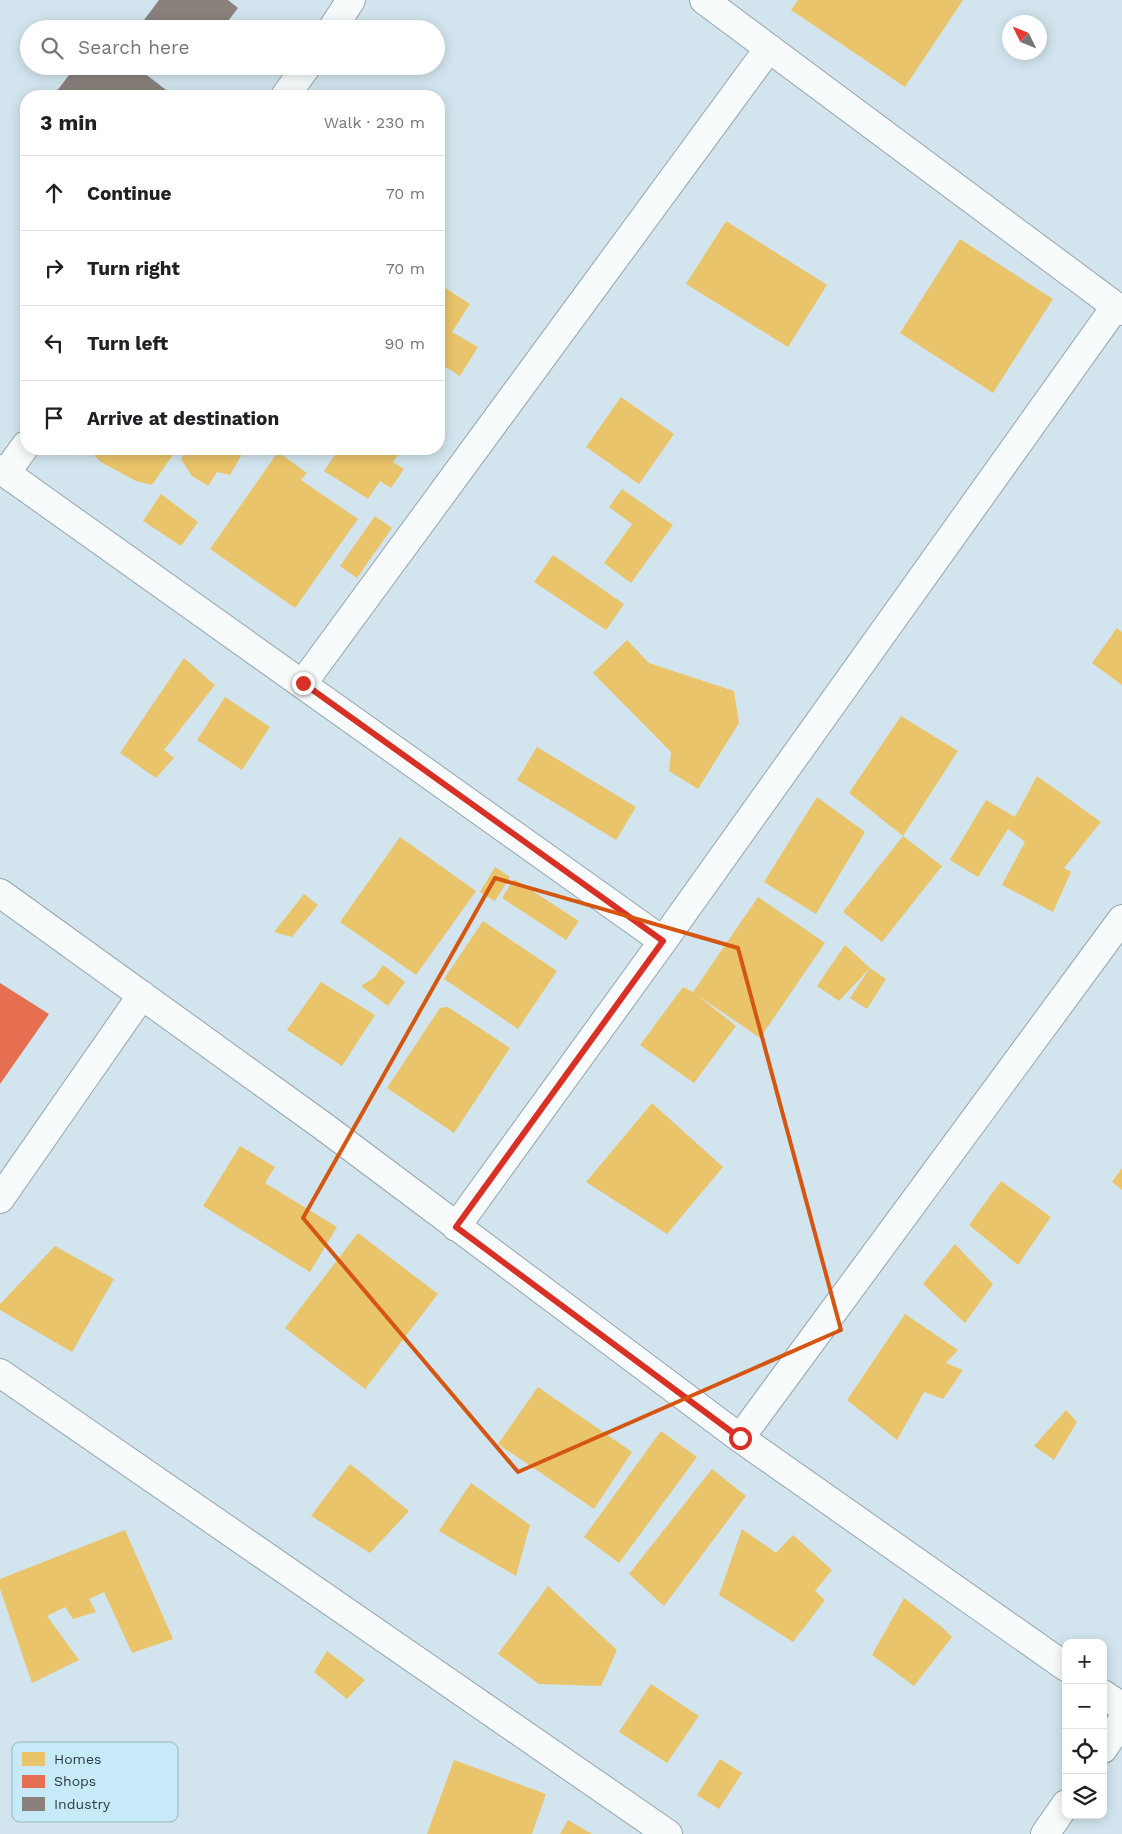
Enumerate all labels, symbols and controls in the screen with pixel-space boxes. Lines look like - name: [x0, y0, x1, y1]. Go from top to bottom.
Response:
- north arrow: [1002, 15, 1047, 60]
- search box: [20, 20, 445, 75]
- icon: search: [38, 34, 66, 62]
- text: Search here: [78, 36, 189, 59]
- text: 3 min: [40, 110, 97, 135]
- text: Walk · 230 m: [324, 113, 425, 132]
- icon: ahead: [40, 179, 68, 207]
- text: Continue: [87, 182, 171, 205]
- text: 70 m: [386, 184, 425, 203]
- icon: right: [40, 254, 68, 282]
- text: Turn right: [87, 257, 180, 280]
- text: 70 m: [386, 259, 425, 278]
- icon: left: [40, 329, 68, 357]
- text: Turn left: [87, 332, 168, 355]
- text: 90 m: [384, 334, 425, 353]
- icon: arrive: [40, 404, 68, 432]
- text: Arrive at destination: [87, 407, 279, 430]
- route end: [292, 672, 315, 695]
- route start: [729, 1427, 752, 1450]
- map controls: [1062, 1639, 1107, 1819]
- button: +: [1062, 1639, 1107, 1684]
- button: −: [1062, 1684, 1107, 1729]
- button: locate: [1062, 1729, 1107, 1774]
- legend: [12, 1742, 178, 1822]
- text: Homes: [54, 1751, 101, 1767]
- text: Shops: [54, 1773, 96, 1789]
- button: layers: [1062, 1774, 1107, 1819]
- text: Industry: [54, 1796, 111, 1812]

